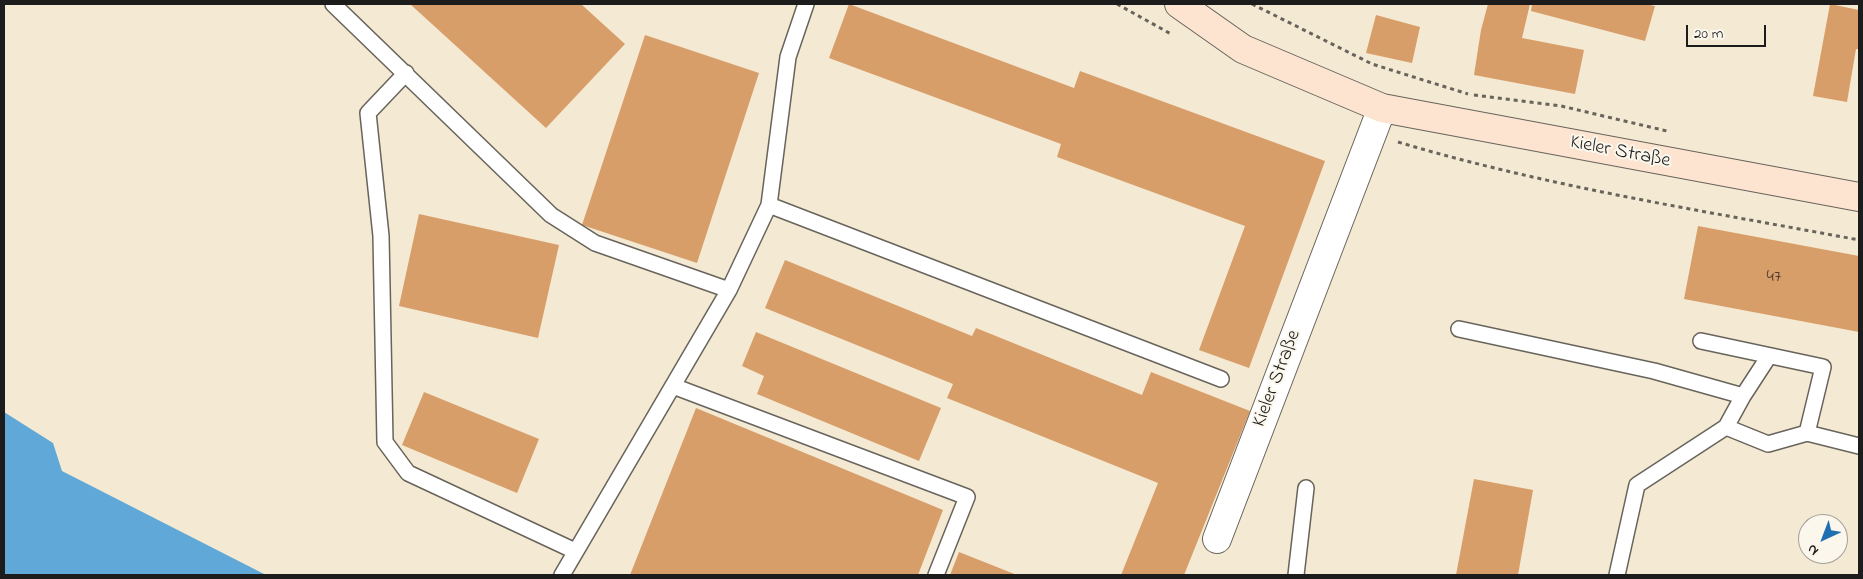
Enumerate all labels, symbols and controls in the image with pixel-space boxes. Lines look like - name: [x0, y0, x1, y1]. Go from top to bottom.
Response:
- scale bar: [1688, 15, 1768, 47]
- text: 20 m: [1694, 23, 1723, 45]
- street label: Kieler Straße: [1568, 132, 1672, 174]
- house number: 47: [1767, 267, 1781, 289]
- street label: Kieler Straße: [1249, 327, 1307, 431]
- north arrow: [1798, 514, 1848, 564]
- text: N: [1802, 539, 1824, 561]

